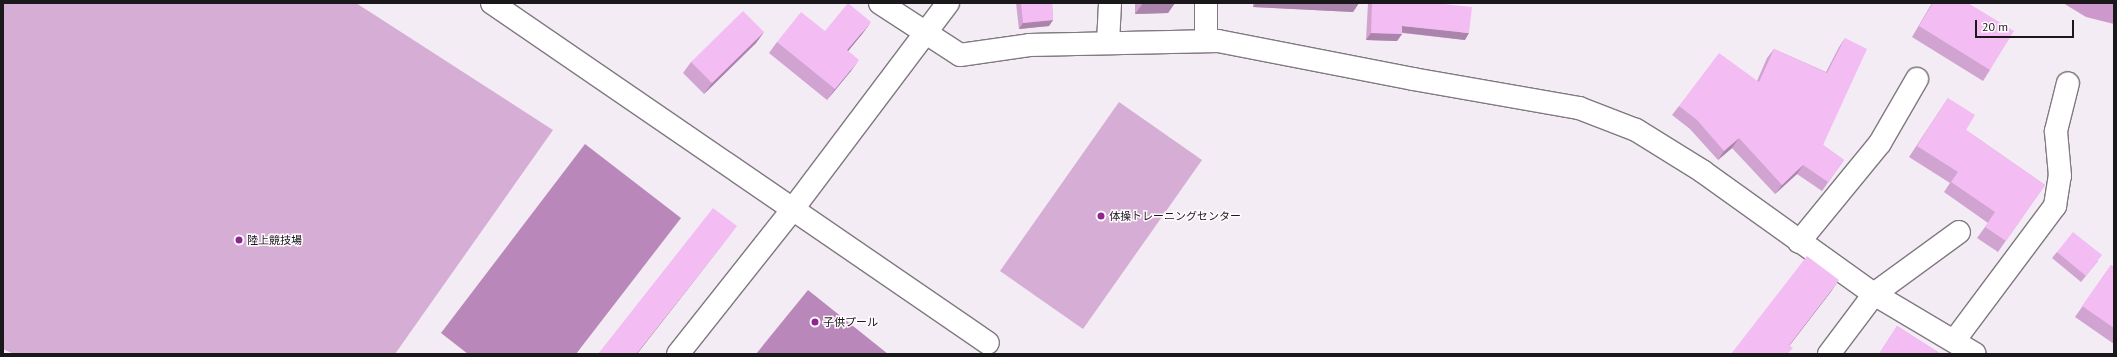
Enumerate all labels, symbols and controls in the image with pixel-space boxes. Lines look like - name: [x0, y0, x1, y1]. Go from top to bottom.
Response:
- scale bar: [1977, 12, 2076, 38]
- text: 20 m: [1982, 19, 2008, 34]
- place label: 体操トレーニングセンター: [1109, 209, 1241, 223]
- marker: 体操トレーニングセンター: [1096, 211, 1106, 221]
- place label: 陸上競技場: [247, 233, 302, 247]
- marker: 陸上競技場: [234, 235, 244, 245]
- place label: 子供プール: [823, 315, 878, 329]
- marker: 子供プール: [810, 317, 820, 327]

